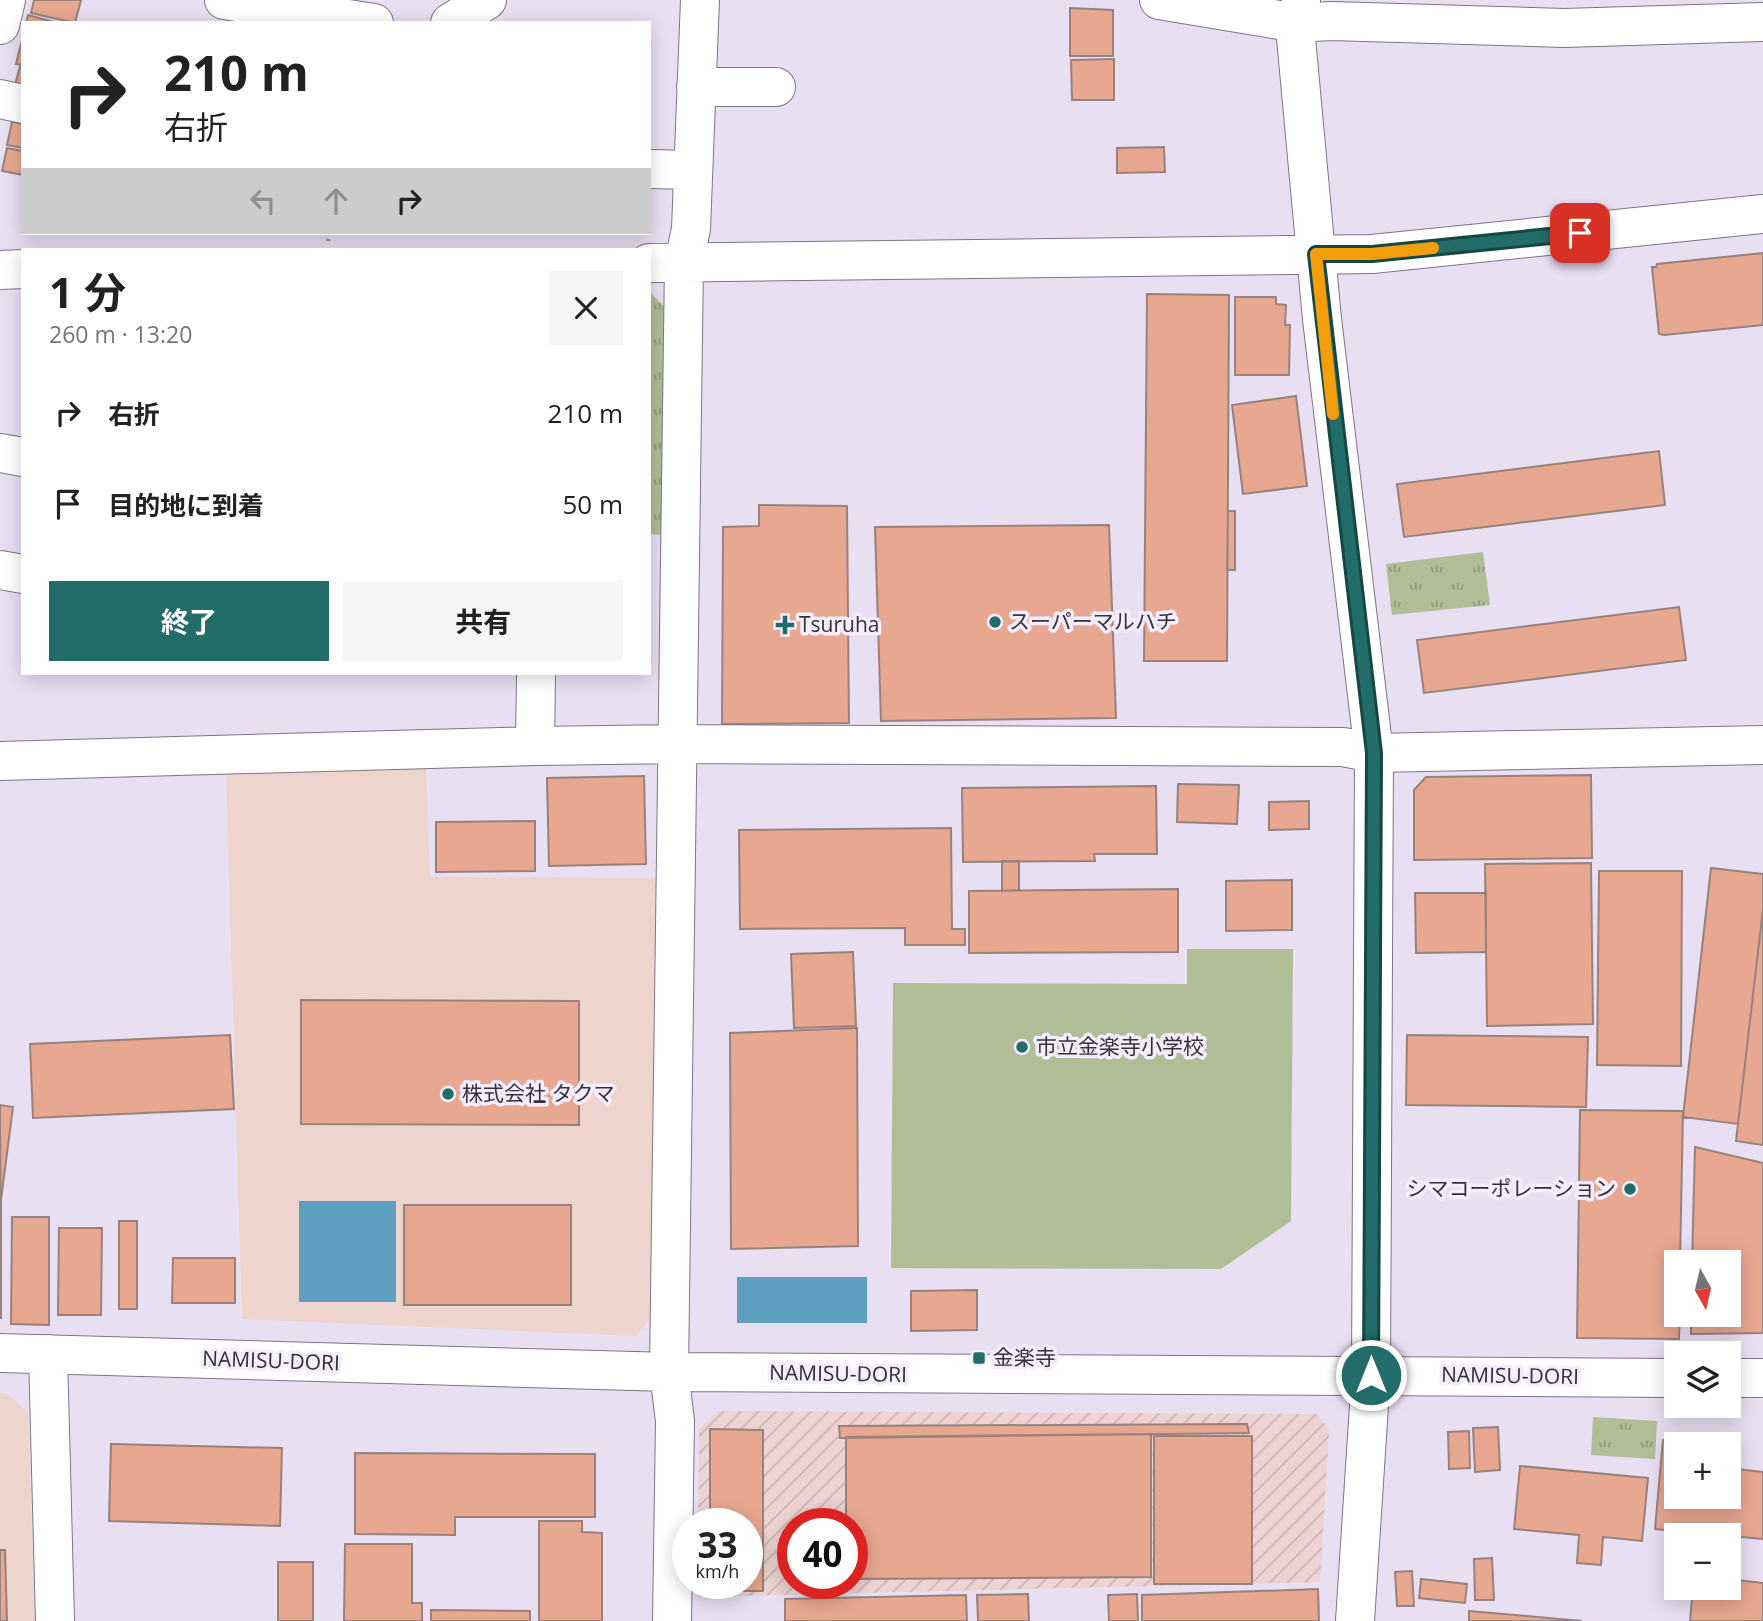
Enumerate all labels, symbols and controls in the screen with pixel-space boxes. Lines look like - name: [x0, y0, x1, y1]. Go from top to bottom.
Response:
- text: 210 m: [164, 39, 309, 105]
- icon: right: [49, 49, 140, 140]
- text: 右折: [164, 105, 228, 148]
- icon: left: [244, 182, 282, 220]
- icon: ahead: [317, 182, 355, 220]
- icon: right: [390, 182, 428, 220]
- pin: [1550, 203, 1610, 263]
- icon: arrive: [1561, 214, 1599, 252]
- text: 1 分: [49, 263, 126, 320]
- button: close: [549, 271, 623, 345]
- text: 260 m · 13:20: [49, 318, 192, 350]
- icon: right: [49, 394, 87, 432]
- text: 210 m: [548, 395, 623, 431]
- text: 右折: [108, 396, 160, 432]
- icon: arrive: [49, 485, 87, 523]
- text: 50 m: [562, 486, 623, 522]
- text: 目的地に到着: [108, 487, 264, 523]
- button: 終了: [49, 581, 329, 661]
- button: 共有: [343, 581, 623, 661]
- place label: スーパーマルハチ: [1009, 607, 1177, 635]
- place label: Tsuruha: [799, 610, 879, 638]
- marker: スーパーマルハチ: [987, 614, 1003, 630]
- marker: Tsuruha: [777, 617, 793, 633]
- place label: 市立金楽寺小学校: [1036, 1032, 1204, 1060]
- marker: 市立金楽寺小学校: [1014, 1039, 1030, 1055]
- place label: 株式会社 タクマ: [462, 1079, 614, 1107]
- marker: 株式会社 タクマ: [440, 1086, 456, 1102]
- place label: シマコーポレーション: [1406, 1174, 1616, 1202]
- marker: シマコーポレーション: [1622, 1181, 1638, 1197]
- north arrow: [1664, 1250, 1741, 1326]
- map controls: [1664, 1250, 1741, 1600]
- position arrow: [1334, 1338, 1408, 1412]
- button: layers: [1664, 1341, 1741, 1418]
- place label: 金楽寺: [993, 1343, 1056, 1371]
- street label: NAMISU-DORI: [202, 1344, 340, 1376]
- marker: 金楽寺: [971, 1350, 987, 1366]
- street label: NAMISU-DORI: [769, 1358, 907, 1388]
- street label: NAMISU-DORI: [1441, 1360, 1579, 1390]
- button: +: [1664, 1432, 1741, 1509]
- speed limit sign: 40: [777, 1508, 868, 1599]
- text: 33: [697, 1521, 738, 1568]
- button: −: [1664, 1523, 1741, 1600]
- text: km/h: [696, 1559, 739, 1583]

